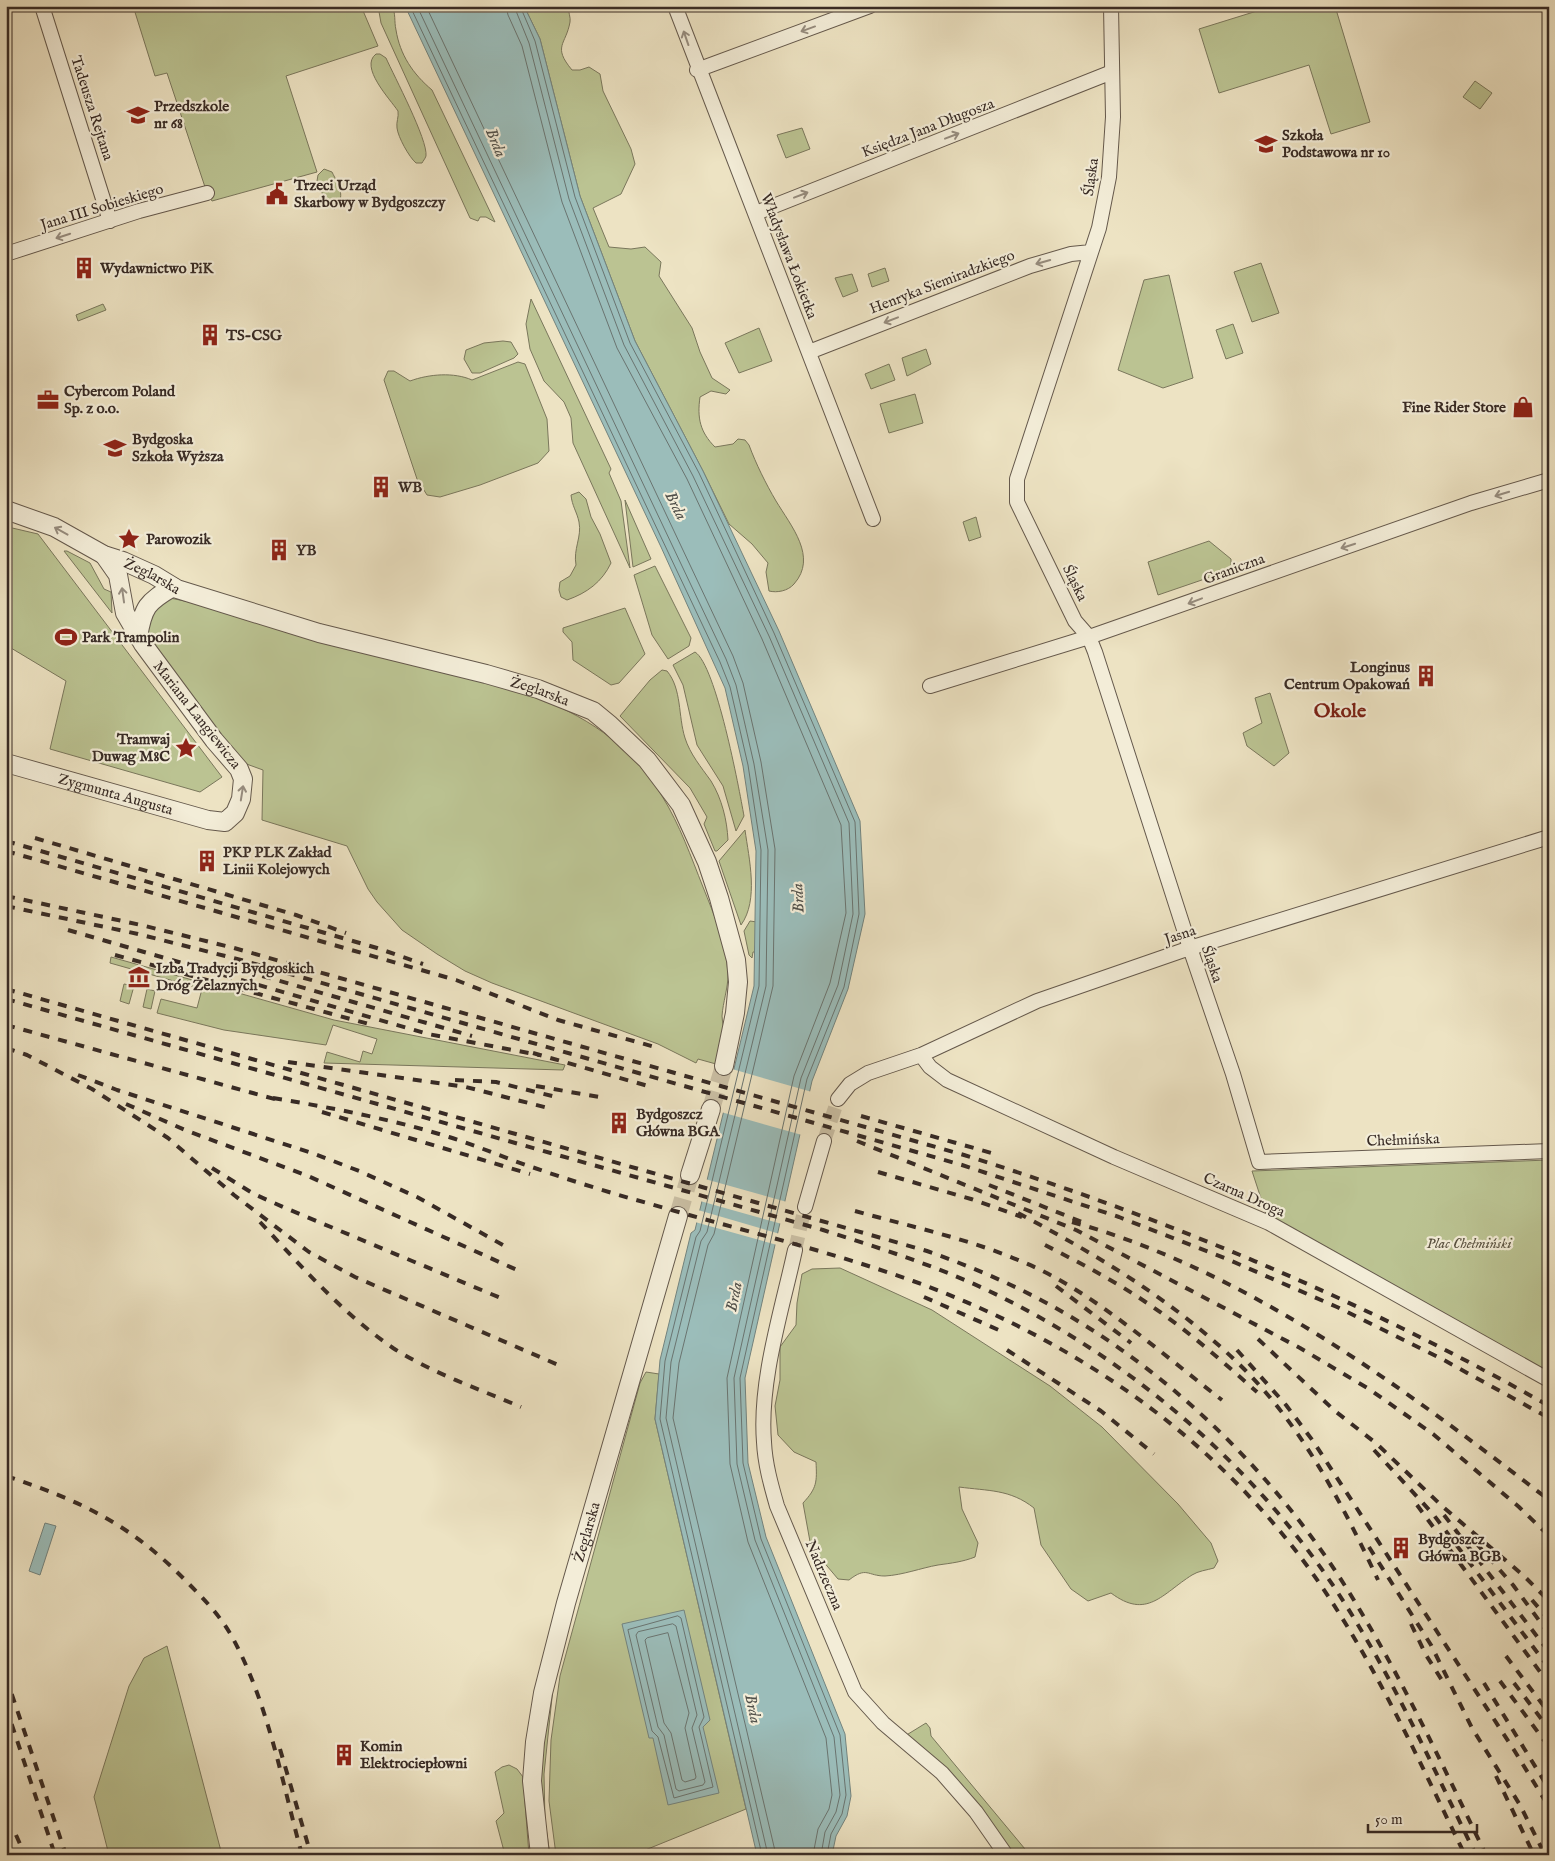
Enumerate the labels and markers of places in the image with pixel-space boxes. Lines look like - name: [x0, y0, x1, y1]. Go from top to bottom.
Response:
- place label: Przedszkole nr 68: [154, 97, 229, 133]
- school or university icon: Przedszkole nr 68: [125, 102, 151, 128]
- place label: Szkoła Podstawowa nr 10: [1282, 126, 1390, 162]
- school or university icon: Szkoła Podstawowa nr 10: [1253, 131, 1279, 157]
- place label: Trzeci Urząd Skarbowy w Bydgoszczy: [293, 176, 446, 212]
- public building icon: Trzeci Urząd Skarbowy w Bydgoszczy: [264, 181, 290, 207]
- building icon: Wydawnictwo PiK: [71, 255, 97, 281]
- place label: Wydawnictwo PiK: [99, 259, 215, 278]
- building icon: TS-CSG: [197, 322, 223, 348]
- place label: TS-CSG: [225, 326, 283, 345]
- place label: Cybercom Poland Sp. z o.o.: [64, 382, 176, 418]
- office icon: Cybercom Poland Sp. z o.o.: [35, 387, 61, 413]
- shop icon: Fine Rider Store: [1510, 394, 1536, 420]
- place label: Fine Rider Store: [1402, 398, 1506, 417]
- place label: Bydgoska Szkoła Wyższa: [132, 430, 224, 466]
- school or university icon: Bydgoska Szkoła Wyższa: [102, 435, 128, 461]
- building icon: WB: [368, 474, 394, 500]
- place label: WB: [397, 478, 422, 497]
- place icon: Parowozik: [116, 526, 142, 552]
- place label: Parowozik: [146, 530, 212, 549]
- building icon: YB: [266, 537, 292, 563]
- place label: YB: [296, 541, 316, 560]
- sports icon: Park Trampolin: [53, 624, 79, 650]
- place label: Park Trampolin: [82, 628, 179, 647]
- place label: Longinus Centrum Opakowań: [1284, 658, 1411, 694]
- building icon: Longinus Centrum Opakowań: [1413, 663, 1439, 689]
- place label: Tramwaj Duwag M8C: [92, 730, 170, 766]
- place icon: Tramwaj Duwag M8C: [173, 735, 199, 761]
- place label: PKP PLK Zakład Linii Kolejowych: [223, 843, 332, 879]
- building icon: PKP PLK Zakład Linii Kolejowych: [194, 848, 220, 874]
- place label: Izba Tradycji Bydgoskich Dróg Żelaznych: [156, 959, 315, 995]
- museum icon: Izba Tradycji Bydgoskich Dróg Żelaznych: [126, 964, 152, 990]
- place label: Bydgoszcz Główna BGA: [636, 1105, 720, 1141]
- building icon: Bydgoszcz Główna BGA: [606, 1110, 632, 1136]
- place label: Bydgoszcz Główna BGB: [1418, 1530, 1501, 1566]
- building icon: Bydgoszcz Główna BGB: [1388, 1535, 1414, 1561]
- place label: Komin Elektrociepłowni: [360, 1737, 467, 1773]
- building icon: Komin Elektrociepłowni: [331, 1742, 357, 1768]

